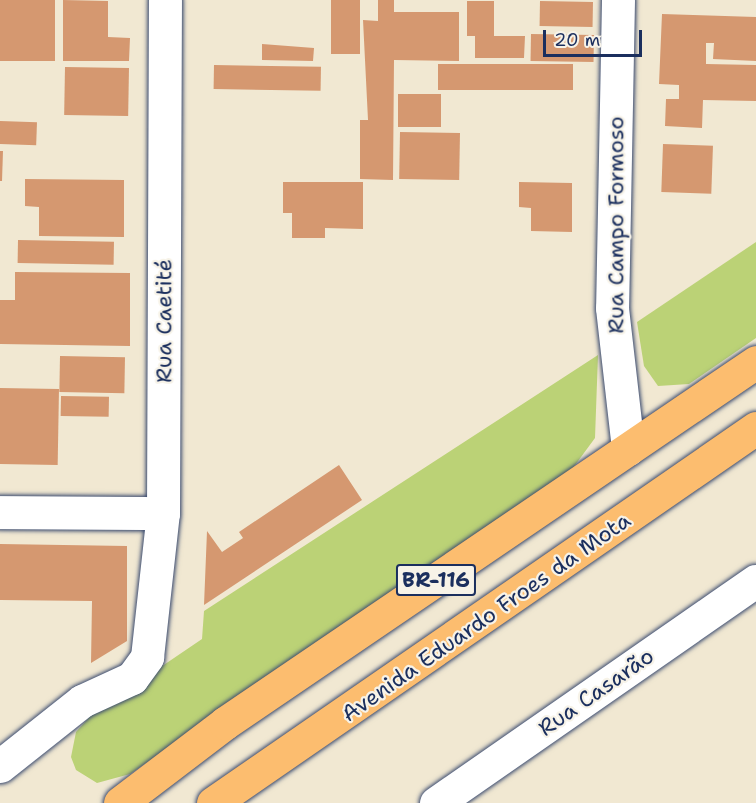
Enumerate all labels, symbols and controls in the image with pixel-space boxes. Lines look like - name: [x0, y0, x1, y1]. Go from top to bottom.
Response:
- scale bar: [546, 18, 645, 56]
- text: 20 m: [554, 28, 600, 52]
- street label: Rua Campo Formoso: [603, 116, 629, 334]
- street label: Rua Caetité: [151, 259, 177, 383]
- street label: Avenida Eduardo Froes da Mota: [336, 507, 636, 727]
- road number: BR-116: [396, 562, 476, 598]
- street label: Rua Casarão: [533, 642, 659, 742]

